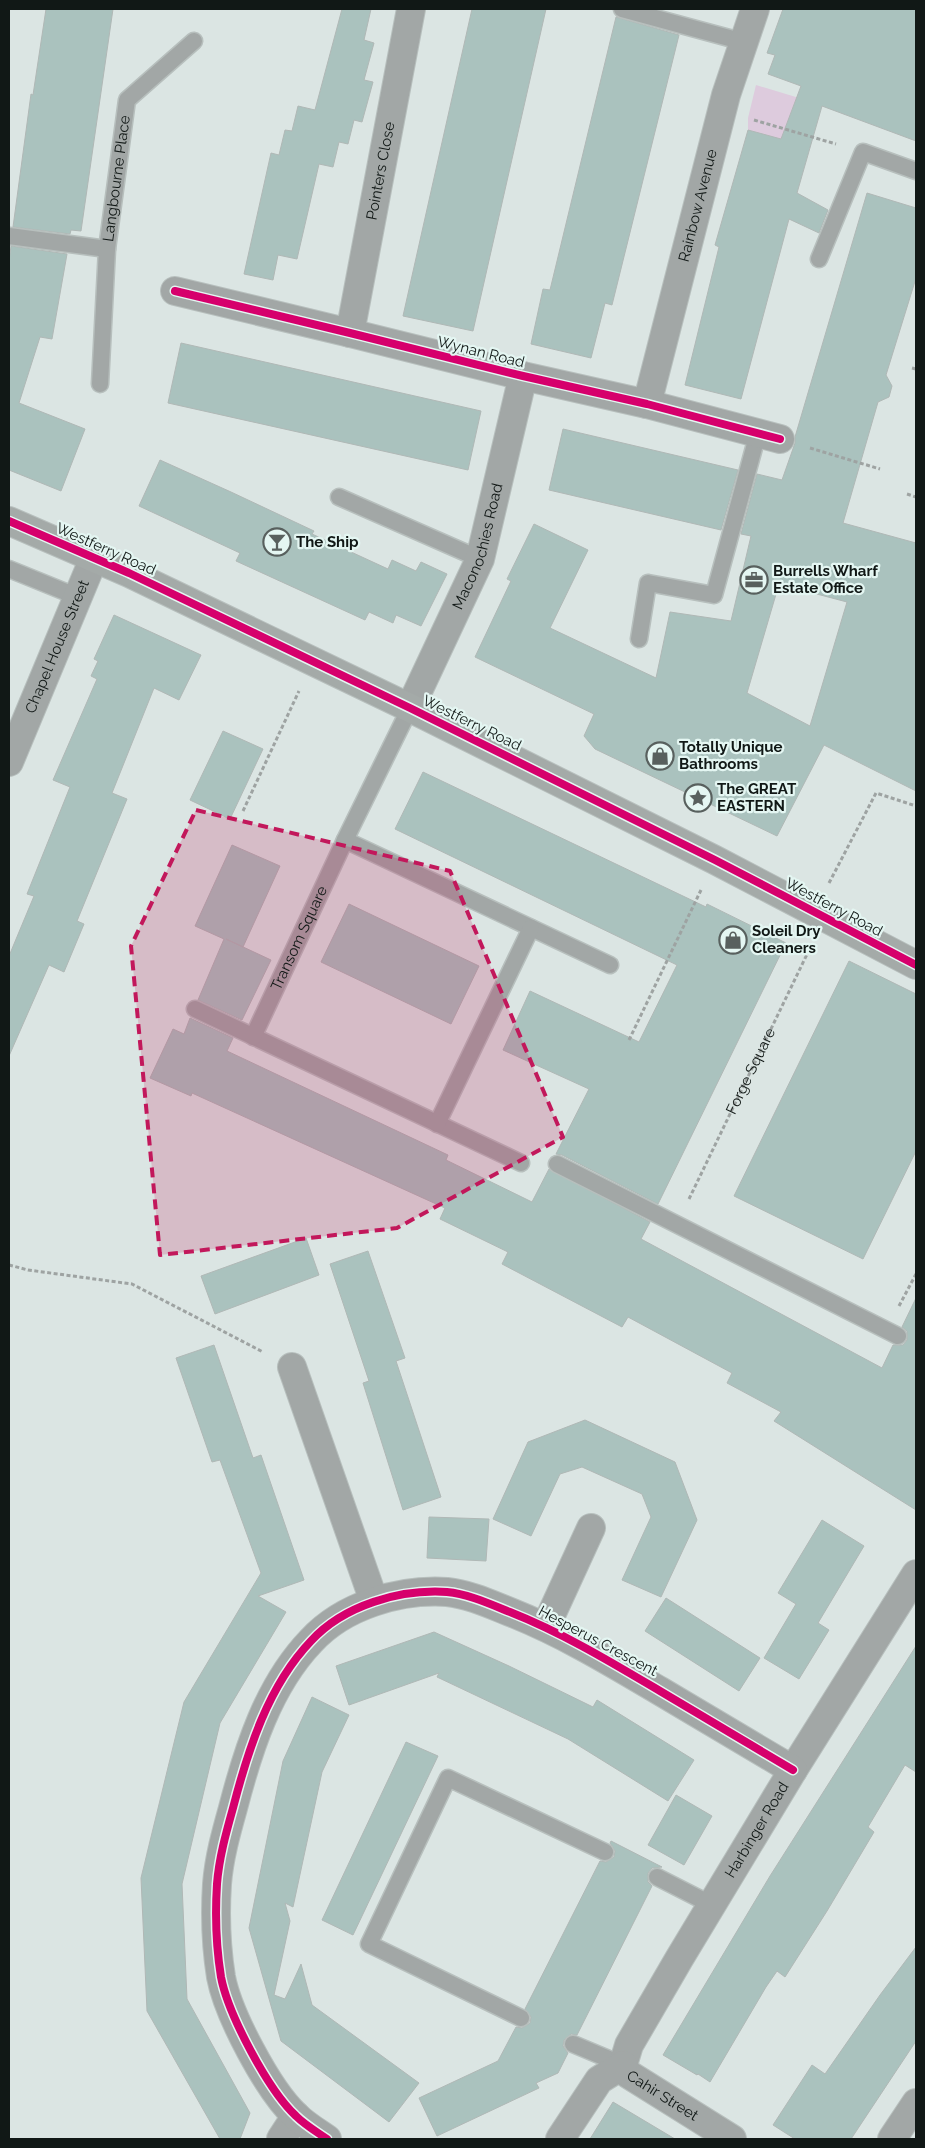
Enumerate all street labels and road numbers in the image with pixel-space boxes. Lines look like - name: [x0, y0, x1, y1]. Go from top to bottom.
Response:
- street label: Langbourne Place: [99, 114, 134, 243]
- street label: Pointers Close: [362, 120, 399, 221]
- street label: Rainbow Avenue: [675, 147, 721, 264]
- street label: Wynan Road: [436, 332, 526, 372]
- street label: Maconochies Road: [449, 481, 506, 612]
- street label: Westferry Road: [53, 519, 159, 579]
- street label: Chapel House Street: [21, 577, 93, 716]
- street label: Westferry Road: [420, 691, 524, 755]
- street label: Westferry Road: [782, 874, 886, 940]
- street label: Transom Square: [267, 883, 331, 993]
- street label: Forge Square: [722, 1025, 779, 1117]
- street label: Hesperus Crescent: [535, 1602, 661, 1680]
- street label: Harbinger Road: [721, 1779, 793, 1881]
- street label: Cahir Street: [623, 2067, 702, 2125]

